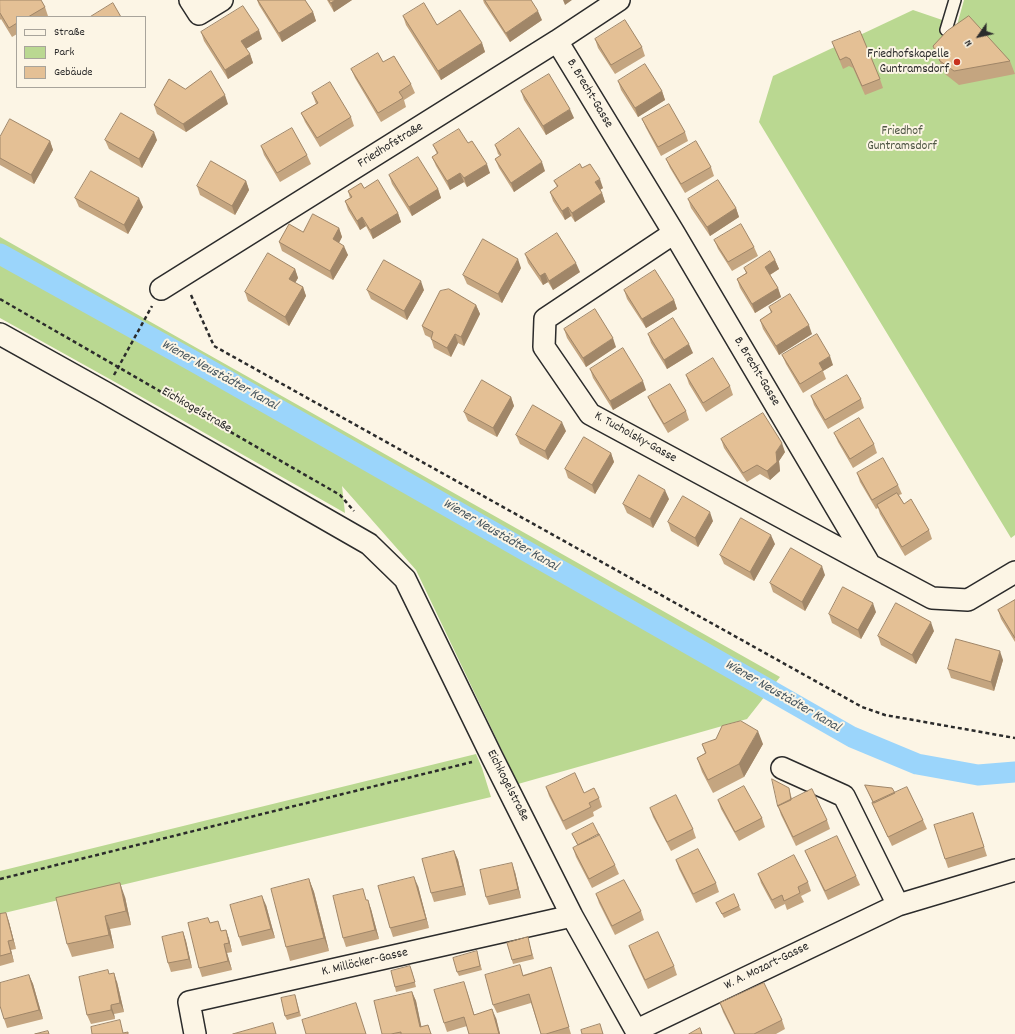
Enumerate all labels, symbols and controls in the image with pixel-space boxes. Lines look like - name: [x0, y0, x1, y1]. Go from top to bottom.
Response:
- legend: [16, 16, 146, 88]
- north arrow: [959, 16, 999, 56]
- text: Straße: [54, 24, 85, 41]
- text: N: [961, 36, 977, 49]
- text: Park: [54, 44, 74, 61]
- place label: Friedhofskapelle Guntramsdorf: [867, 47, 949, 78]
- street label: B. Brecht-Gasse: [562, 57, 616, 131]
- marker: Friedhofskapelle Guntramsdorf: [952, 57, 962, 67]
- text: Gebäude: [54, 64, 93, 81]
- street label: Friedhofstraße: [355, 120, 427, 172]
- park label: Friedhof Guntramsdorf: [867, 124, 937, 155]
- street label: B. Brecht-Gasse: [729, 335, 783, 409]
- water label: Wiener Neustädter Kanal: [158, 337, 280, 415]
- street label: Eichkogelstraße: [158, 385, 234, 437]
- street label: K. Tucholsky-Gasse: [591, 409, 679, 467]
- water label: Wiener Neustädter Kanal: [439, 496, 561, 576]
- water label: Wiener Neustädter Kanal: [721, 657, 843, 737]
- street label: Eichkogelstraße: [482, 748, 532, 824]
- street label: W. A. Mozart-Gasse: [722, 940, 812, 994]
- street label: K. Millöcker-Gasse: [320, 946, 410, 980]

